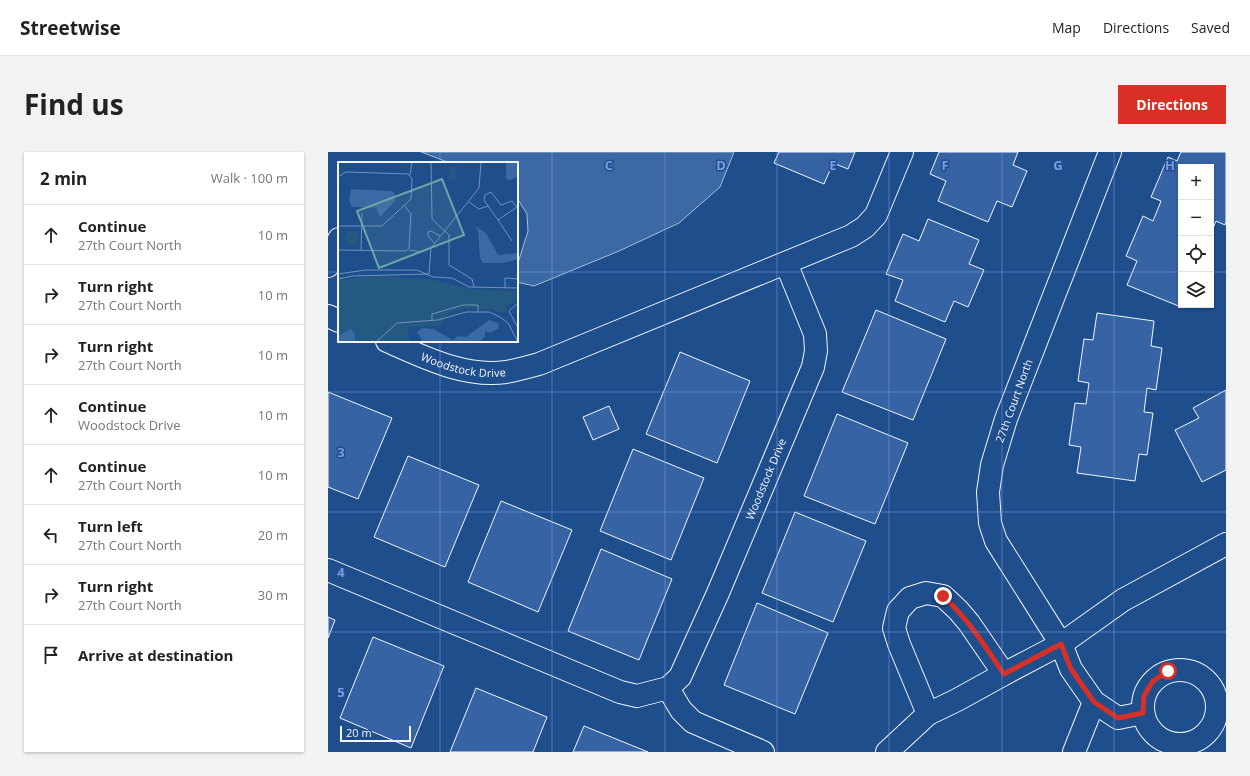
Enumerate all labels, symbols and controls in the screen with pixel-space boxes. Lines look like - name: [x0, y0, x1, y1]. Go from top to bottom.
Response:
- text: Streetwise: [20, 15, 121, 41]
- text: Map: [1052, 18, 1081, 37]
- text: Directions: [1103, 18, 1169, 37]
- text: Saved: [1191, 18, 1230, 37]
- text: Find us: [24, 85, 124, 123]
- button: Directions: [1118, 85, 1226, 124]
- text: C: [605, 156, 613, 174]
- text: D: [716, 156, 726, 174]
- text: E: [829, 156, 837, 174]
- text: F: [941, 156, 949, 174]
- text: G: [1053, 156, 1063, 174]
- text: H: [1165, 156, 1175, 174]
- inset map: [338, 162, 518, 342]
- map controls: [1178, 164, 1214, 308]
- button: +: [1178, 164, 1214, 200]
- text: 2 min: [40, 167, 87, 190]
- text: Walk · 100 m: [211, 169, 288, 187]
- button: −: [1178, 200, 1214, 236]
- text: Continue: [78, 216, 146, 236]
- icon: ahead: [40, 224, 62, 246]
- text: 10 m: [258, 226, 288, 244]
- text: 27th Court North: [78, 236, 182, 254]
- button: locate: [1178, 236, 1214, 272]
- button: layers: [1178, 272, 1214, 308]
- text: Turn right: [78, 276, 153, 296]
- icon: right: [40, 284, 62, 306]
- text: 10 m: [258, 286, 288, 304]
- text: 27th Court North: [78, 296, 182, 314]
- text: Turn right: [78, 336, 153, 356]
- icon: right: [40, 344, 62, 366]
- text: 10 m: [258, 346, 288, 364]
- street label: Woodstock Drive: [419, 349, 506, 380]
- text: 27th Court North: [78, 356, 182, 374]
- street label: 27th Court North: [991, 357, 1036, 445]
- text: Continue: [78, 396, 146, 416]
- icon: ahead: [40, 404, 62, 426]
- text: 10 m: [258, 406, 288, 424]
- text: Woodstock Drive: [78, 416, 181, 434]
- street label: Woodstock Drive: [742, 436, 789, 522]
- text: 3: [337, 443, 345, 461]
- text: Continue: [78, 456, 146, 476]
- icon: ahead: [40, 464, 62, 486]
- text: 10 m: [258, 466, 288, 484]
- text: 27th Court North: [78, 476, 182, 494]
- text: Turn left: [78, 516, 143, 536]
- icon: left: [40, 524, 62, 546]
- text: 20 m: [258, 526, 288, 544]
- text: 27th Court North: [78, 536, 182, 554]
- text: 4: [337, 563, 345, 581]
- text: Turn right: [78, 576, 153, 596]
- icon: right: [40, 584, 62, 606]
- text: 30 m: [258, 586, 288, 604]
- route end: [934, 587, 952, 605]
- text: 27th Court North: [78, 596, 182, 614]
- icon: arrive: [40, 644, 62, 666]
- text: Arrive at destination: [78, 645, 233, 665]
- route start: [1159, 662, 1177, 680]
- text: 5: [337, 683, 345, 701]
- scale bar: [340, 724, 411, 743]
- text: 20 m: [346, 725, 372, 740]

